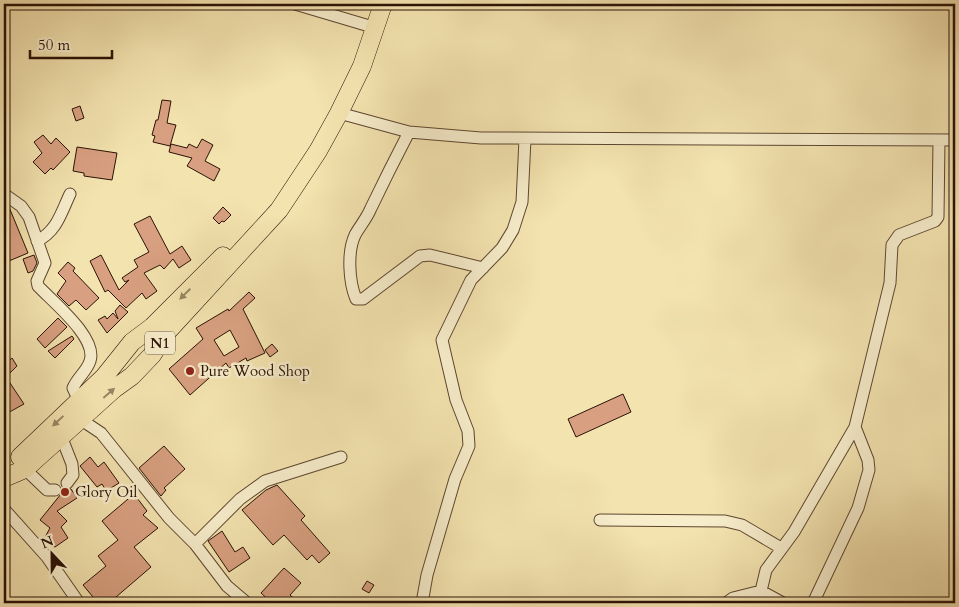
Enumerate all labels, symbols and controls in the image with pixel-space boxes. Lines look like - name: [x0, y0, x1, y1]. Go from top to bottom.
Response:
- scale bar: [30, 28, 112, 60]
- text: 50 m: [38, 35, 70, 55]
- one-way arrow: [179, 288, 191, 300]
- road number: N1: [145, 332, 175, 354]
- place label: Pure Wood Shop: [200, 361, 310, 381]
- marker: Pure Wood Shop: [184, 365, 196, 377]
- one-way arrow: [103, 388, 116, 399]
- one-way arrow: [53, 415, 65, 427]
- place label: Glory Oil: [75, 482, 137, 502]
- marker: Glory Oil: [59, 486, 71, 498]
- north arrow: [28, 530, 78, 580]
- text: N: [38, 531, 57, 553]

